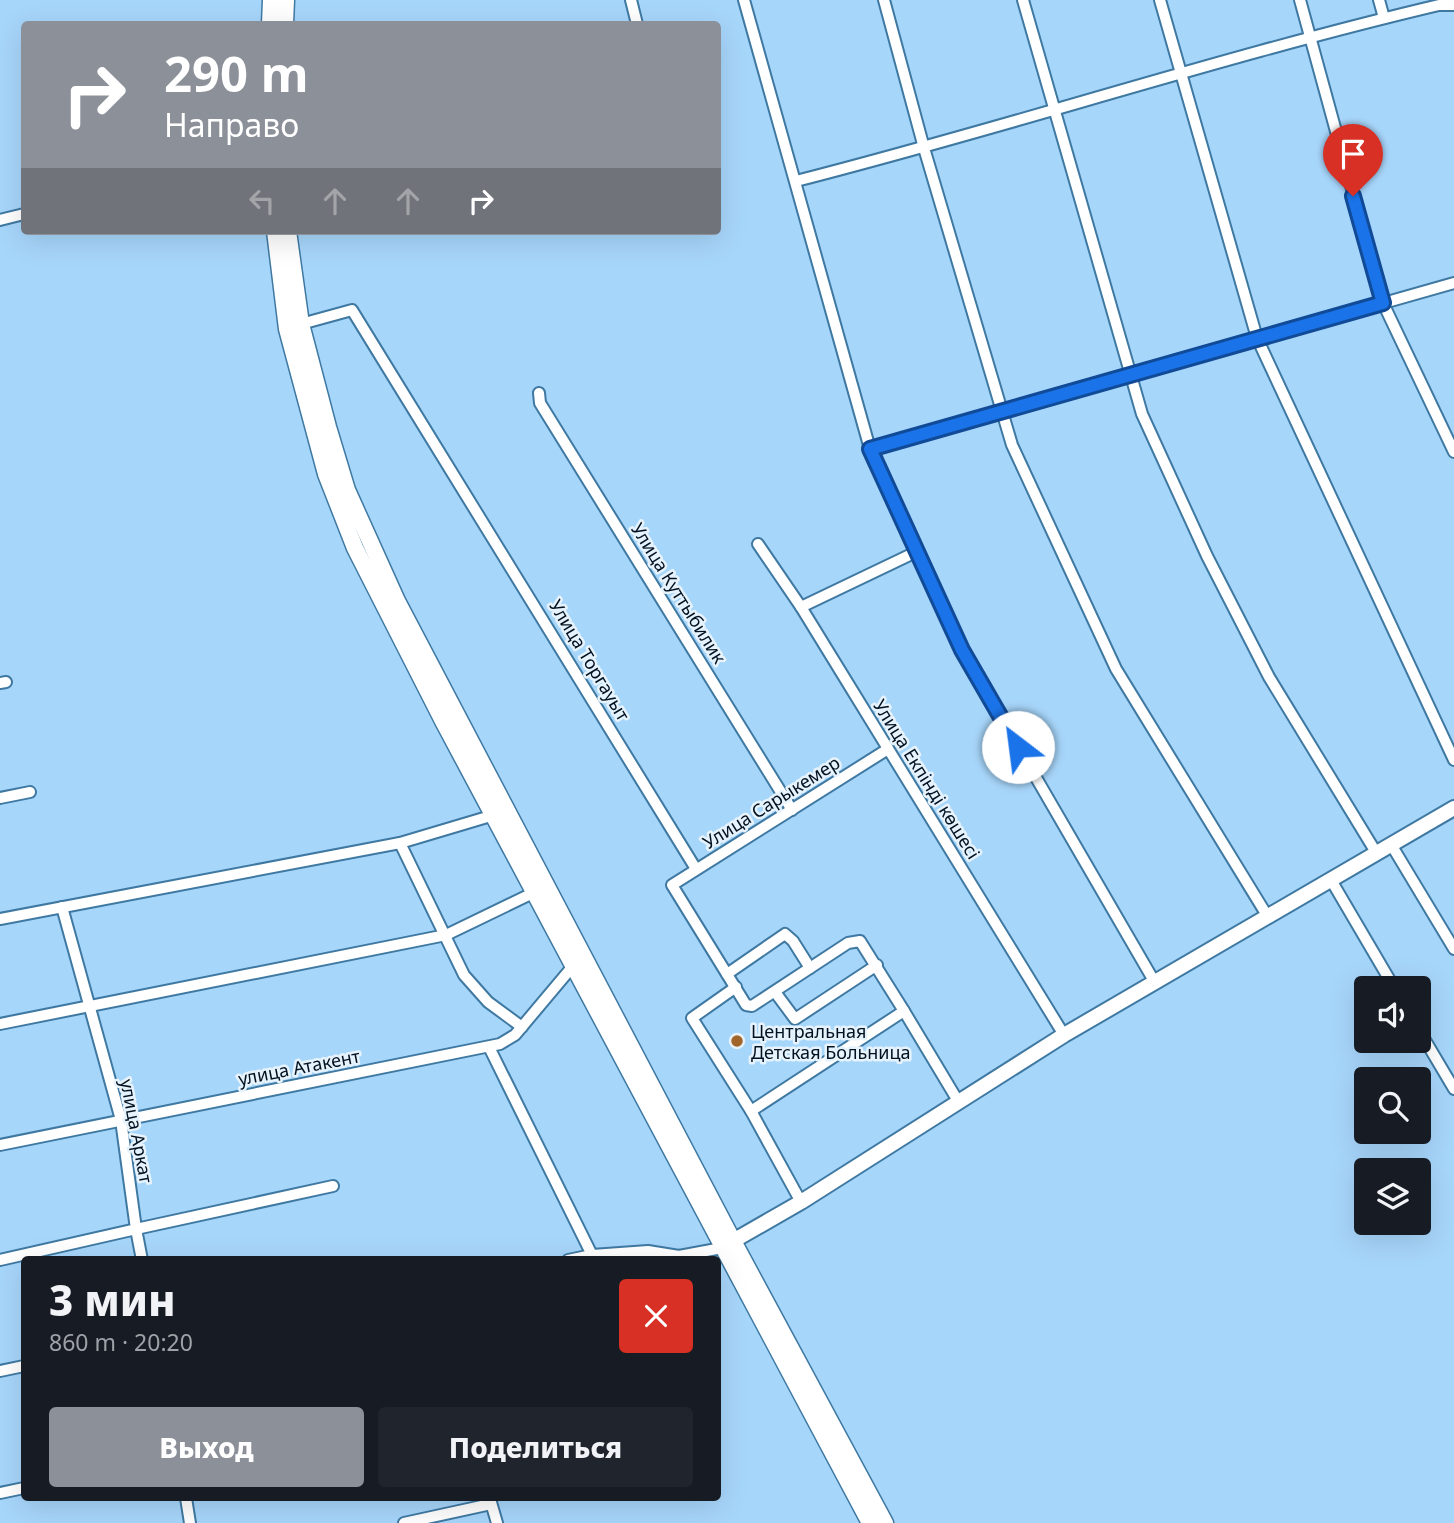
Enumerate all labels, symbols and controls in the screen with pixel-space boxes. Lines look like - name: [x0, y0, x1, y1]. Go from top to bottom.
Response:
- text: 290 m: [164, 40, 309, 106]
- icon: right: [49, 49, 140, 140]
- text: Направо: [164, 103, 299, 146]
- pin: [1323, 124, 1383, 196]
- icon: arrive: [1334, 135, 1372, 173]
- icon: left: [243, 182, 281, 220]
- icon: ahead: [316, 182, 354, 220]
- icon: ahead: [389, 182, 427, 220]
- icon: right: [462, 182, 500, 220]
- street label: Улица Куттыбилик: [626, 518, 732, 668]
- street label: Улица Торгауыт: [544, 595, 636, 726]
- street label: Улица Екпінді көшесі: [868, 695, 986, 863]
- position arrow: [981, 710, 1055, 784]
- street label: Улица Сарыкемер: [698, 750, 844, 854]
- map controls: [1354, 976, 1431, 1235]
- button: sound: [1354, 976, 1431, 1053]
- place label: Центральная Детская Больница: [751, 1019, 911, 1064]
- marker: Центральная Детская Больница: [729, 1033, 745, 1049]
- street label: улица Атакент: [236, 1043, 363, 1091]
- button: search: [1354, 1067, 1431, 1144]
- street label: улица Аркат: [115, 1077, 159, 1186]
- button: layers: [1354, 1158, 1431, 1235]
- text: 3 мин: [49, 1271, 176, 1328]
- button: close: [619, 1279, 693, 1353]
- text: 860 m · 20:20: [49, 1326, 193, 1358]
- button: Выход: [49, 1407, 364, 1487]
- button: Поделиться: [378, 1407, 693, 1487]

